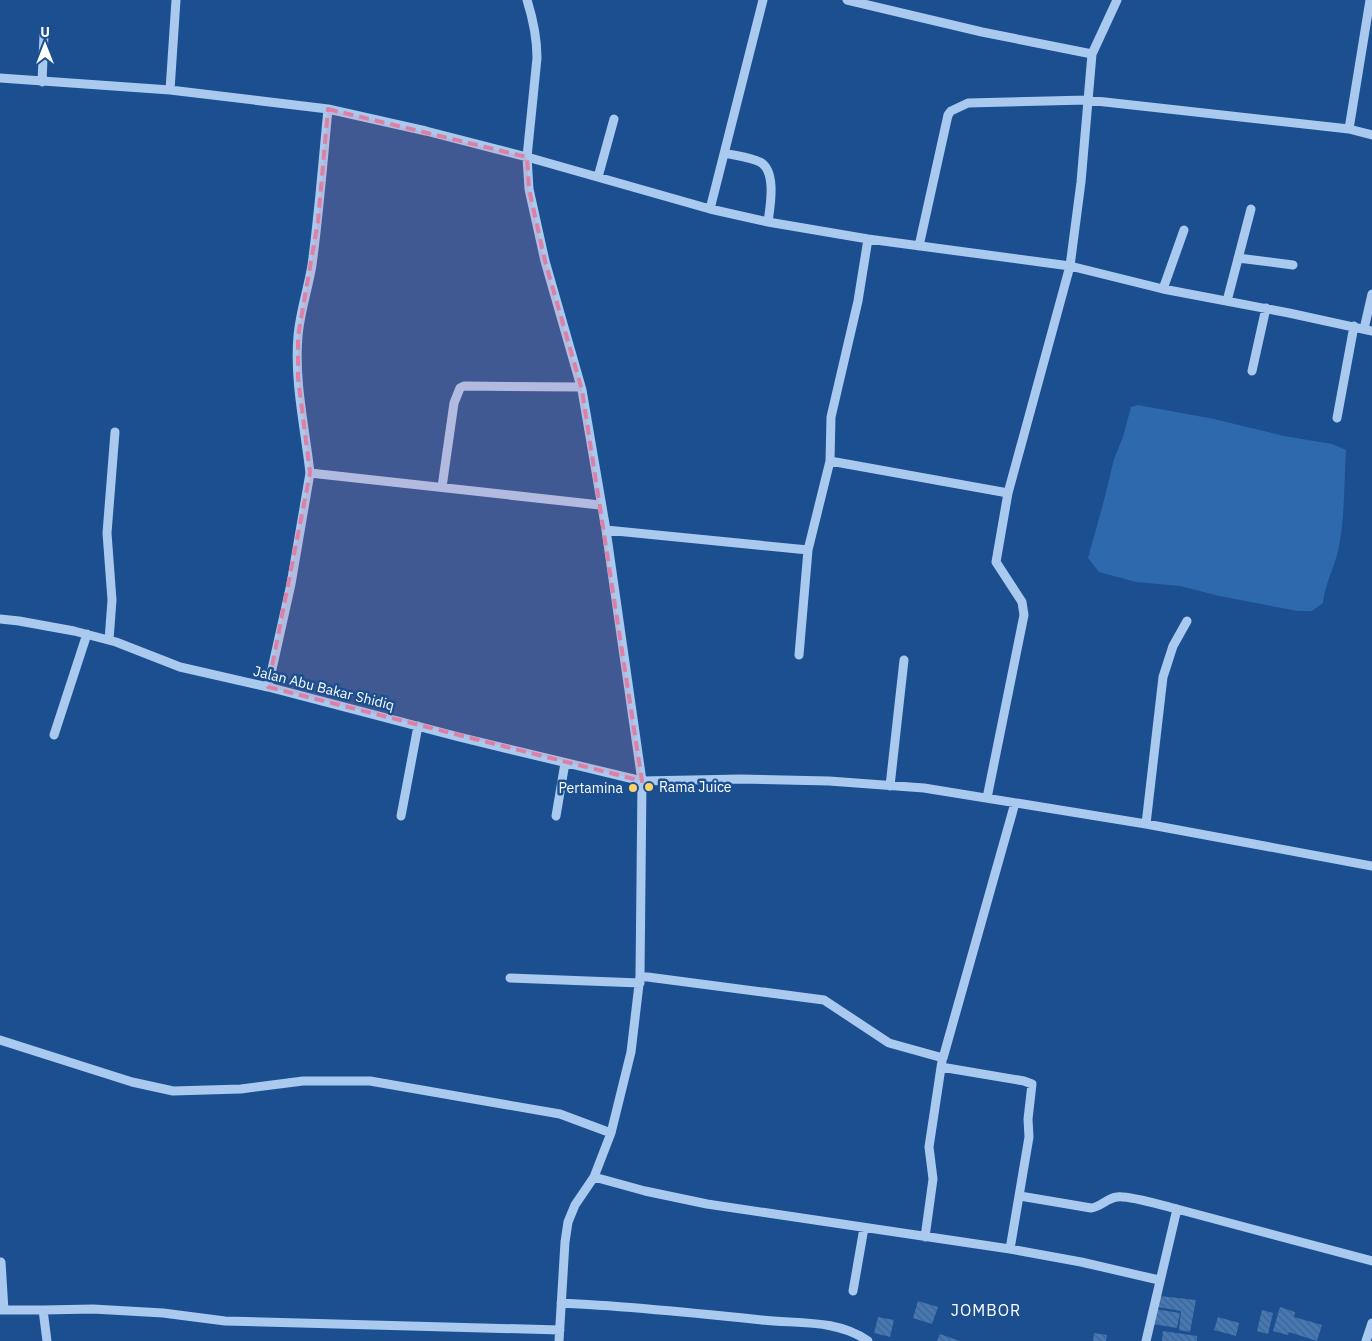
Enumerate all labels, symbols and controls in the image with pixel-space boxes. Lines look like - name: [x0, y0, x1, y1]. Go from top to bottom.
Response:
- north arrow: [20, 20, 70, 70]
- text: U: [40, 23, 50, 41]
- street label: Jalan Abu Bakar Shidiq: [252, 662, 396, 714]
- place label: Rama Juice: [659, 778, 732, 796]
- place label: Pertamina: [558, 779, 624, 797]
- marker: Rama Juice: [643, 781, 655, 793]
- marker: Pertamina: [627, 782, 639, 794]
- district label: JOMBOR: [951, 1300, 1021, 1320]

